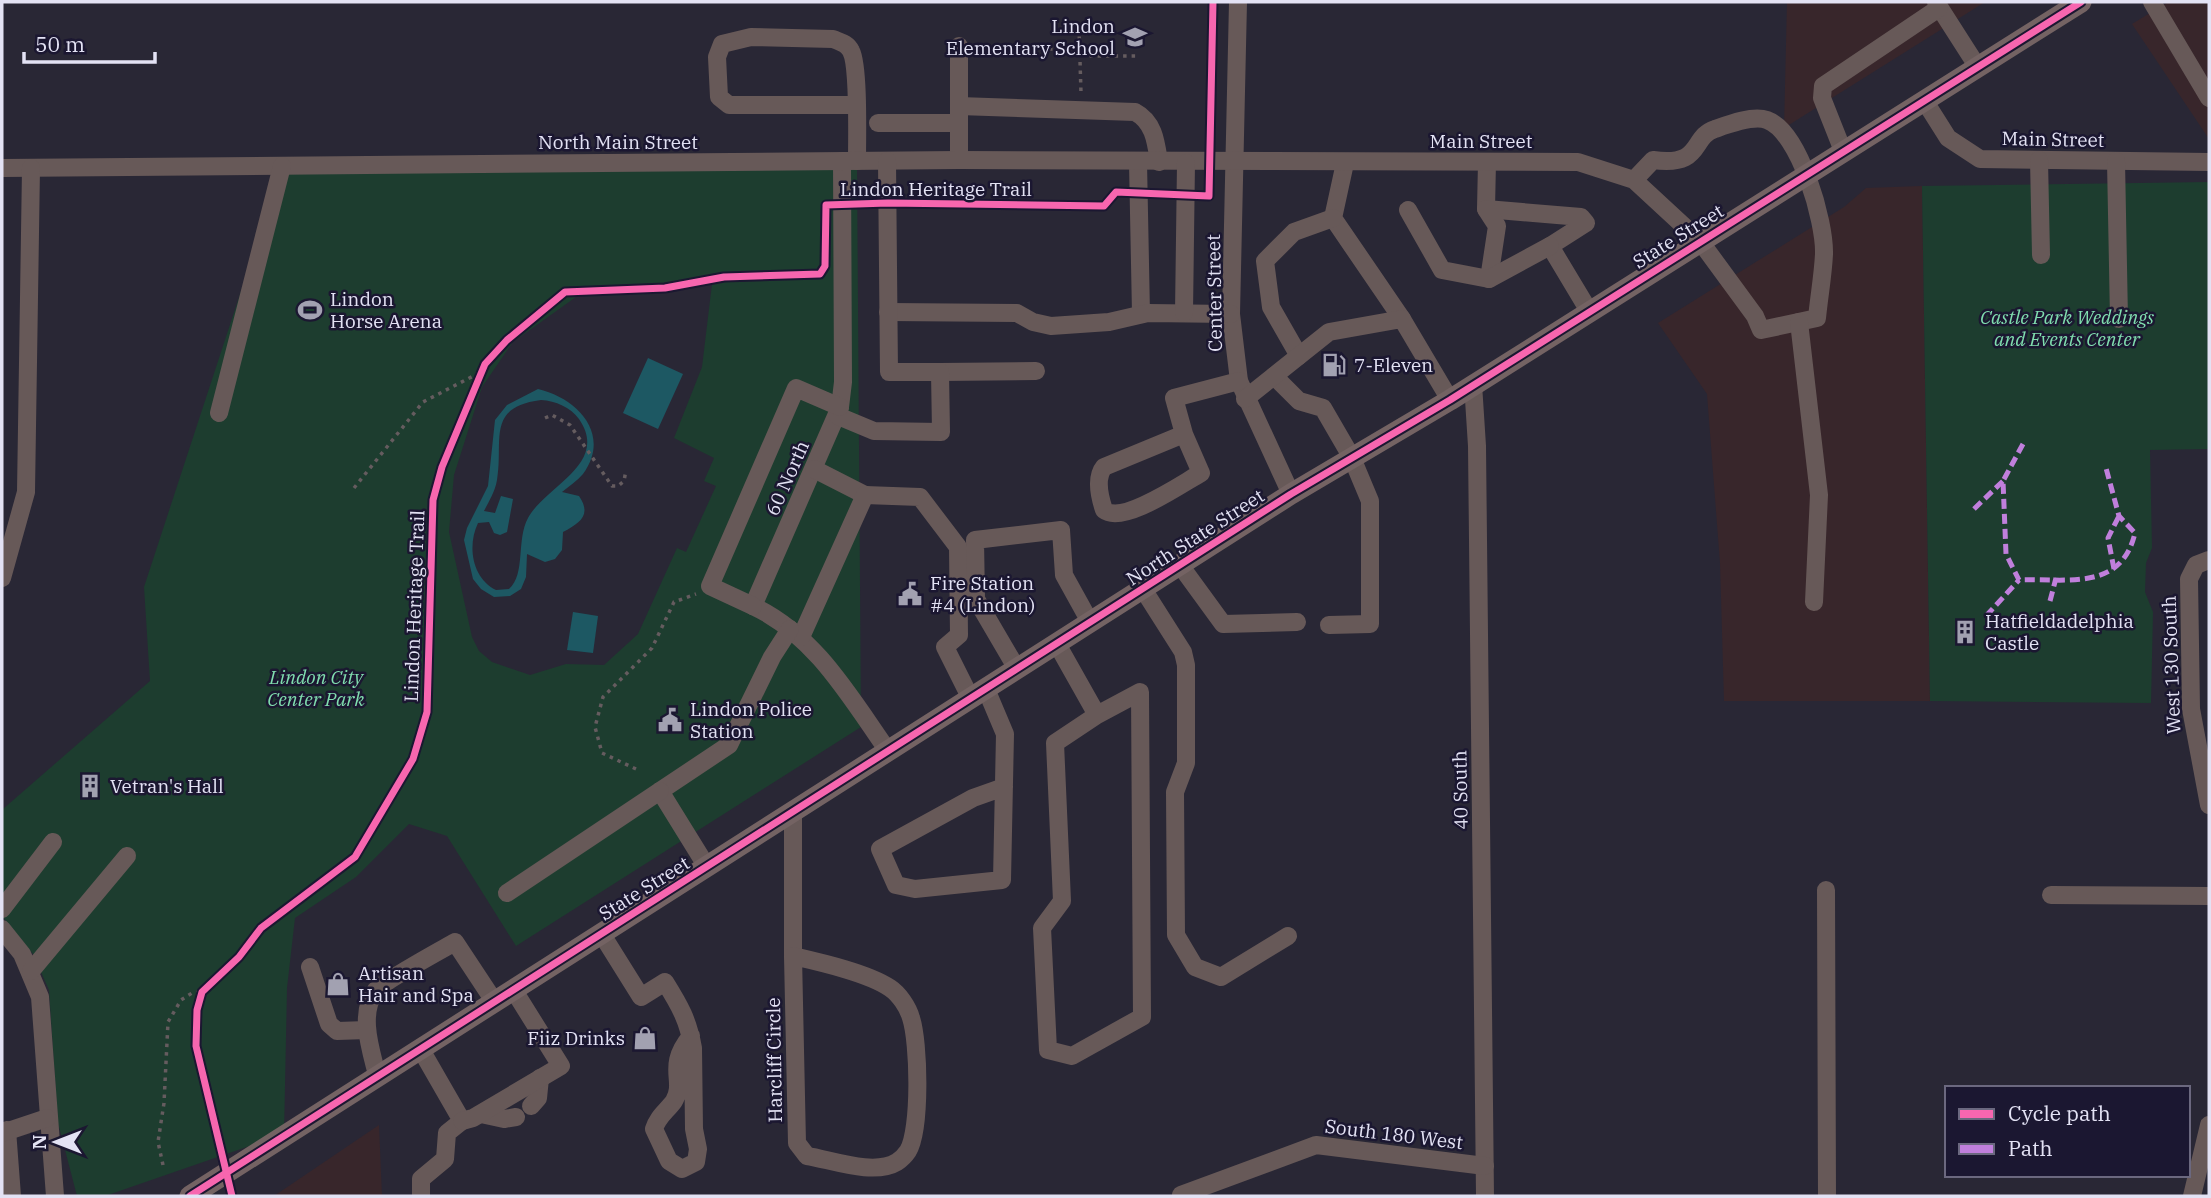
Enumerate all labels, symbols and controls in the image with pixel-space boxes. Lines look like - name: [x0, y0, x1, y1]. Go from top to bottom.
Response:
- place label: Lindon Elementary School: [946, 14, 1115, 60]
- scale bar: [24, 21, 156, 65]
- school or university icon: Lindon Elementary School: [1121, 23, 1149, 51]
- text: 50 m: [35, 30, 85, 58]
- street label: Main Street: [2001, 126, 2105, 152]
- street label: Main Street: [1430, 129, 1533, 153]
- street label: North Main Street: [538, 130, 698, 154]
- street label: Lindon Heritage Trail: [840, 177, 1032, 201]
- street label: State Street: [1628, 198, 1728, 273]
- street label: Center Street: [1201, 234, 1227, 352]
- place label: Lindon Horse Arena: [330, 287, 442, 333]
- sports icon: Lindon Horse Arena: [296, 296, 324, 324]
- park label: Castle Park Weddings and Events Center: [1980, 305, 2154, 351]
- fuel station icon: 7-Eleven: [1320, 351, 1348, 379]
- place label: 7-Eleven: [1354, 353, 1433, 377]
- street label: 60 North: [760, 437, 814, 519]
- street label: North State Street: [1121, 483, 1269, 591]
- street label: Lindon Heritage Trail: [399, 509, 429, 702]
- place label: Fire Station #4 (Lindon): [930, 571, 1035, 617]
- public building icon: Fire Station #4 (Lindon): [896, 580, 924, 608]
- street label: West 130 South: [2157, 595, 2185, 735]
- place label: Hatfieldadelphia Castle: [1985, 609, 2134, 655]
- building icon: Hatfieldadelphia Castle: [1951, 618, 1979, 646]
- park label: Lindon City Center Park: [267, 665, 366, 711]
- place label: Lindon Police Station: [690, 697, 812, 743]
- public building icon: Lindon Police Station: [656, 706, 684, 734]
- street label: 40 South: [1447, 750, 1473, 830]
- building icon: Vetran's Hall: [76, 772, 104, 800]
- place label: Vetran's Hall: [110, 774, 224, 798]
- street label: State Street: [594, 850, 694, 925]
- place label: Artisan Hair and Spa: [358, 961, 474, 1007]
- shop icon: Artisan Hair and Spa: [324, 970, 352, 998]
- street label: Harcliff Circle: [761, 997, 787, 1123]
- shop icon: Fiiz Drinks: [631, 1024, 659, 1052]
- place label: Fiiz Drinks: [527, 1026, 625, 1050]
- legend: [1945, 1086, 2190, 1177]
- text: Cycle path: [2008, 1099, 2111, 1127]
- north arrow: [21, 1107, 91, 1177]
- street label: South 180 West: [1324, 1114, 1465, 1154]
- text: N: [27, 1134, 51, 1150]
- text: Path: [2008, 1134, 2053, 1162]

